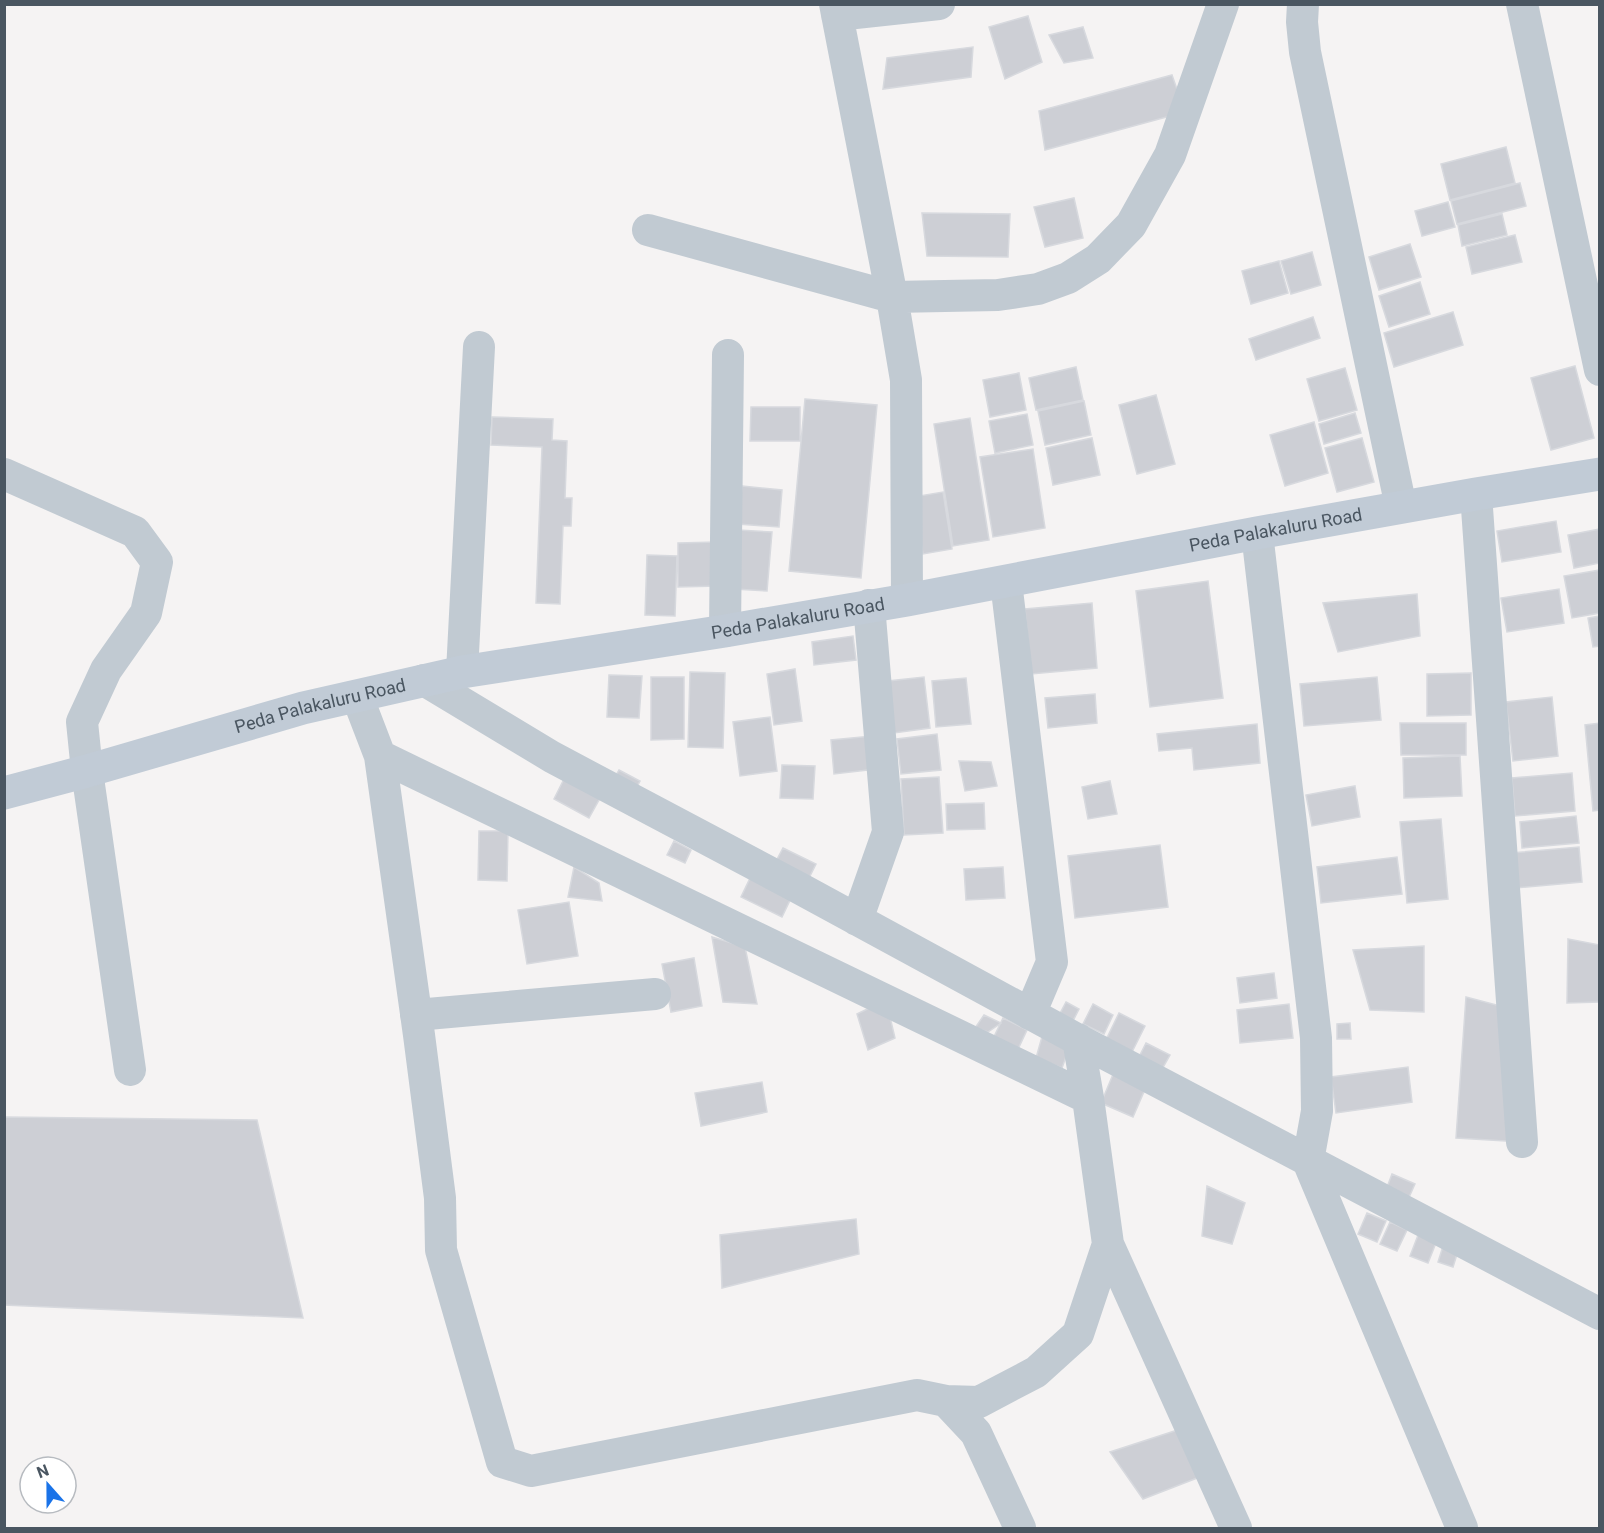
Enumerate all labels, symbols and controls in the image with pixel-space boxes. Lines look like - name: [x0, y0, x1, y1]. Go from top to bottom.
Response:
- street label: Peda Palakaluru Road: [1187, 503, 1364, 556]
- street label: Peda Palakaluru Road: [710, 593, 886, 643]
- street label: Peda Palakaluru Road: [232, 674, 408, 737]
- north arrow: [18, 1455, 78, 1515]
- text: N: [34, 1461, 51, 1482]

